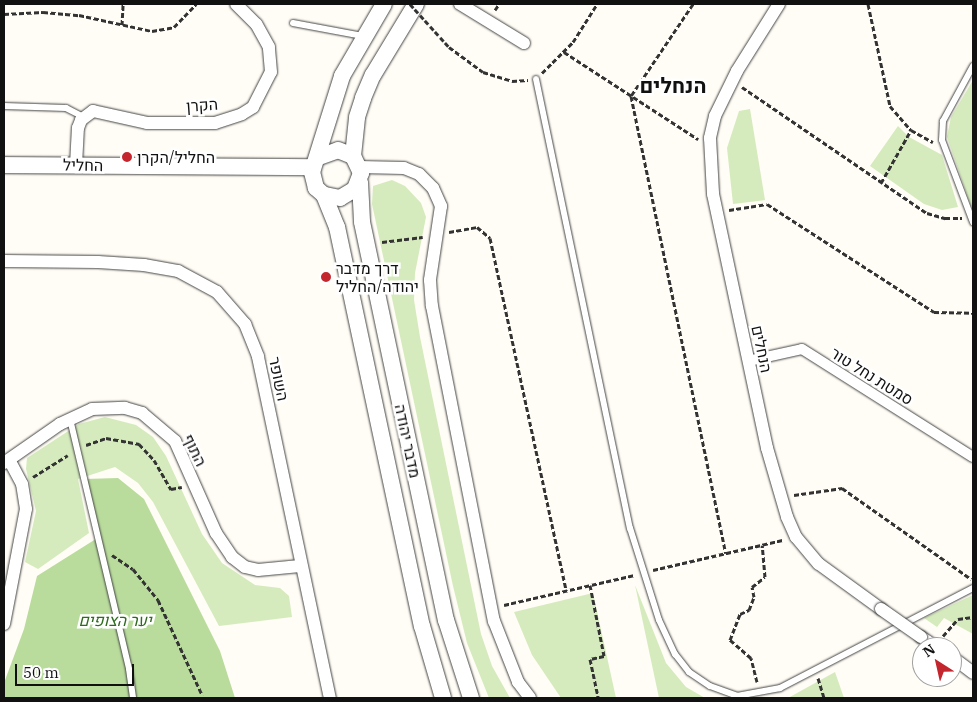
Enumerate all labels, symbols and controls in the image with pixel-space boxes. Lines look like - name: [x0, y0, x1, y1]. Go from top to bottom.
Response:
- district label: הנחלים: [640, 72, 706, 98]
- street label: הקרן: [185, 94, 219, 116]
- place label: החליל/הקרן: [137, 147, 215, 167]
- marker: החליל/הקרן: [121, 151, 133, 163]
- street label: החליל: [63, 155, 103, 175]
- place label: דרך מדבר יהודה/החליל: [336, 258, 419, 296]
- marker: דרך מדבר יהודה/החליל: [320, 271, 332, 283]
- street label: הנחלים: [748, 323, 776, 375]
- street label: סמטת נחל טור: [827, 343, 917, 409]
- street label: השופר: [265, 355, 293, 403]
- street label: מדבר יהודה: [391, 402, 425, 480]
- street label: התוף: [179, 431, 211, 469]
- park label: יער הצופים: [78, 610, 152, 630]
- north arrow: [912, 637, 962, 687]
- text: N: [919, 640, 939, 661]
- scale bar: [18, 654, 136, 686]
- text: 50 m: [23, 663, 59, 682]

